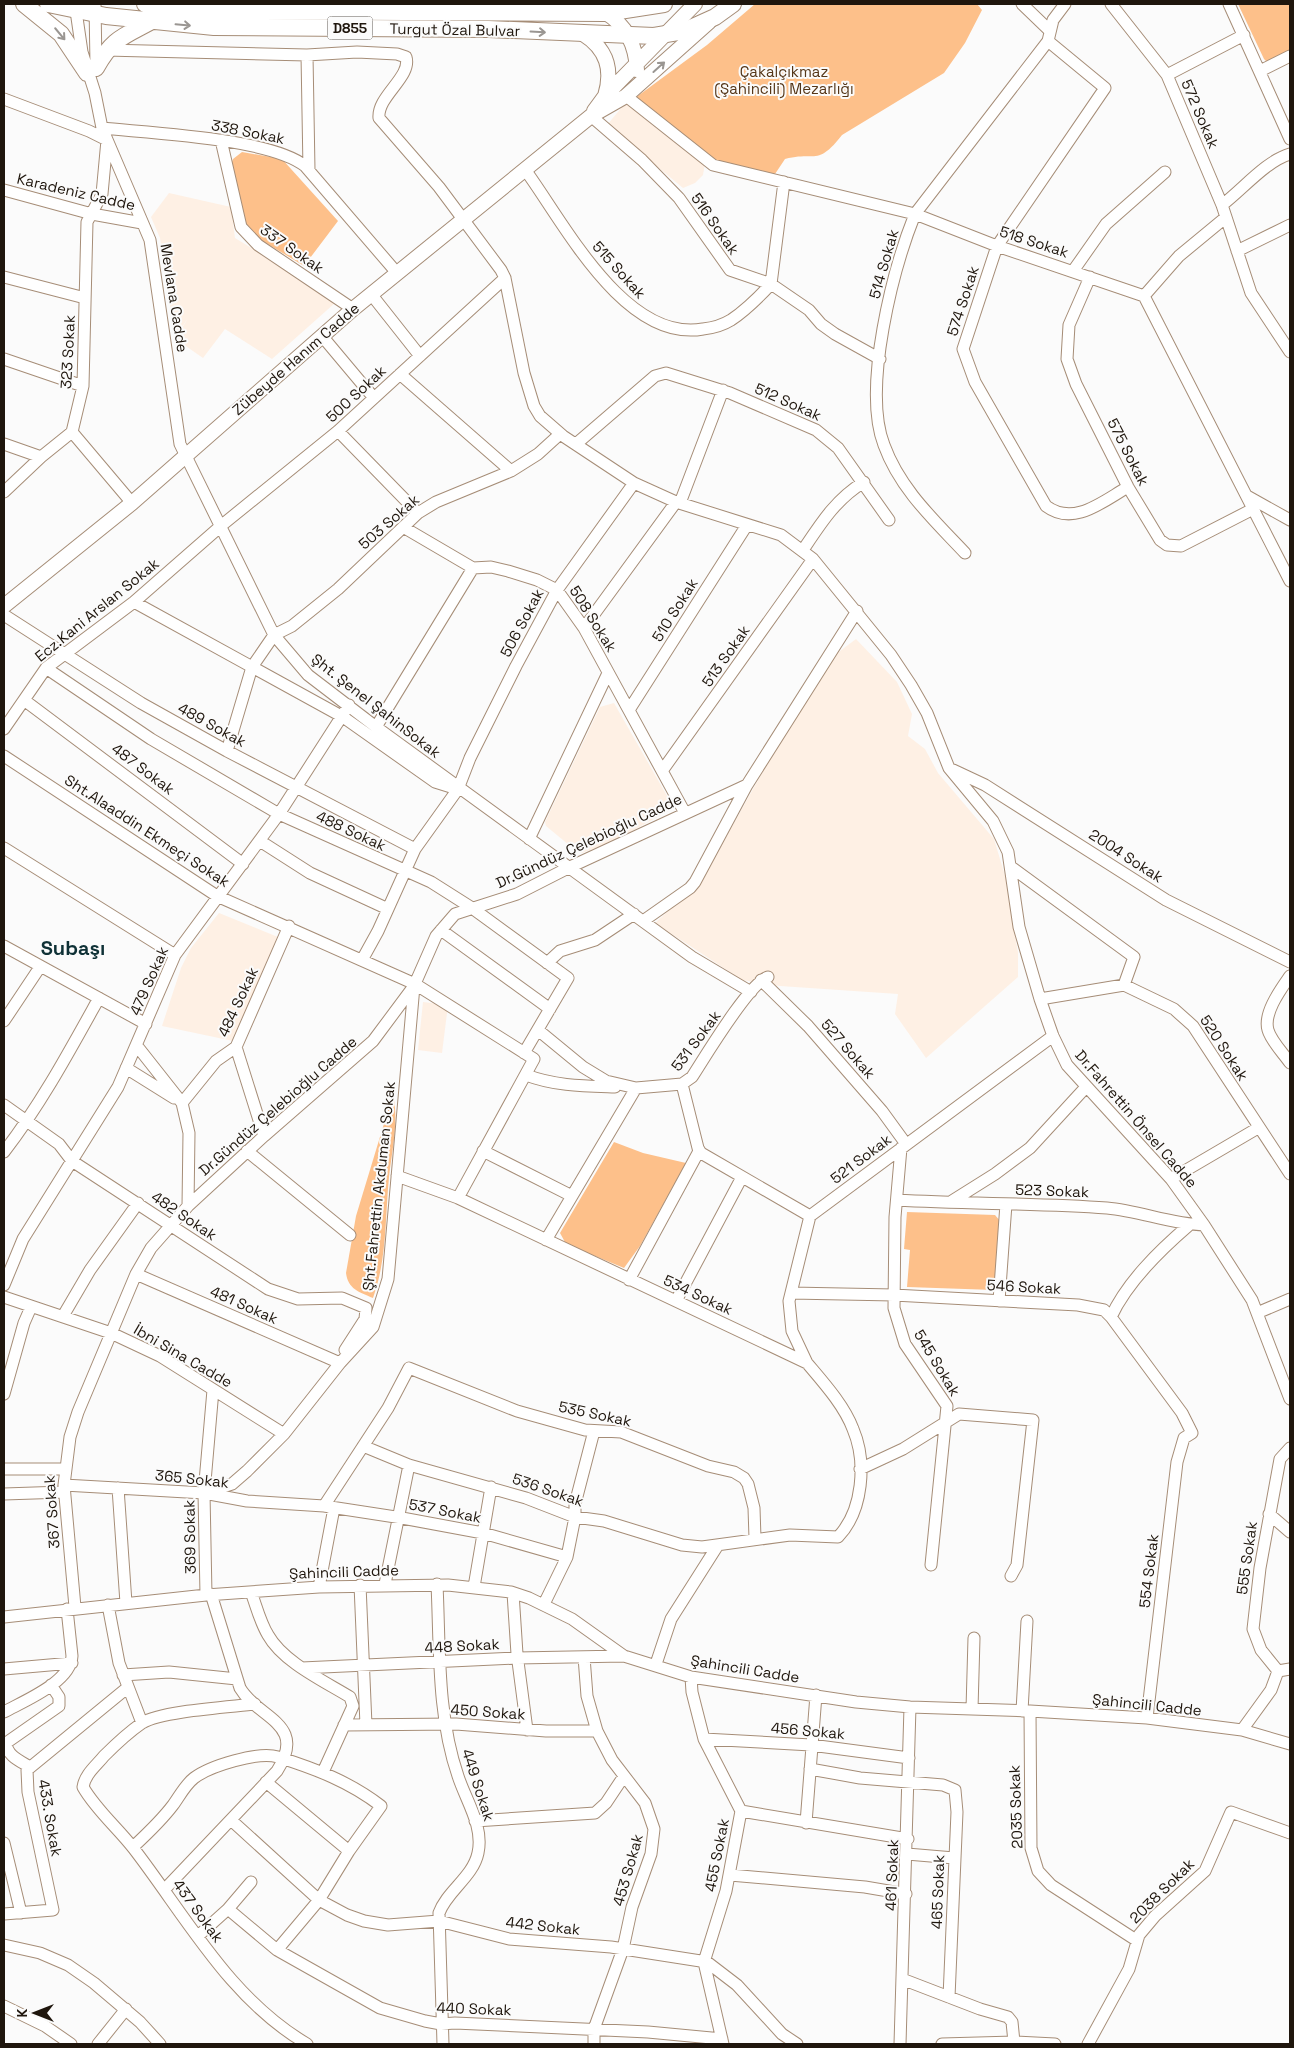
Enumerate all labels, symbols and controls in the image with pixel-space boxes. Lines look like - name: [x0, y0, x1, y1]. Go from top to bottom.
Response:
- road number: D855: [328, 16, 372, 40]
- street label: Turgut Özal Bulvar: [390, 19, 521, 40]
- one-way arrow: [175, 20, 191, 29]
- one-way arrow: [55, 27, 66, 40]
- one-way arrow: [529, 27, 545, 36]
- one-way arrow: [652, 62, 665, 73]
- park label: Çakalçıkmaz (Şahincili) Mezarlığı: [714, 62, 854, 99]
- street label: 572 Sokak: [1177, 76, 1223, 151]
- street label: 338 Sokak: [210, 115, 286, 148]
- street label: Karadeniz Cadde: [15, 169, 137, 214]
- street label: 516 Sokak: [687, 189, 744, 258]
- street label: 337 Sokak: [257, 220, 328, 277]
- street label: 518 Sokak: [997, 221, 1071, 262]
- street label: 514 Sokak: [865, 227, 902, 301]
- street label: 515 Sokak: [589, 237, 650, 302]
- street label: Mevlana Cadde: [157, 242, 192, 354]
- street label: 574 Sokak: [942, 263, 983, 338]
- street label: Zübeyde Hanım Cadde: [228, 298, 363, 419]
- street label: 323 Sokak: [56, 315, 79, 389]
- street label: 500 Sokak: [322, 361, 390, 426]
- street label: 512 Sokak: [752, 378, 824, 425]
- street label: 575 Sokak: [1103, 415, 1154, 489]
- street label: 503 Sokak: [354, 490, 423, 553]
- street label: Ecz.Kani Arslan Sokak: [31, 554, 163, 666]
- street label: 510 Sokak: [648, 574, 702, 645]
- street label: 508 Sokak: [566, 582, 621, 656]
- street label: 506 Sokak: [496, 585, 547, 660]
- street label: 513 Sokak: [697, 621, 754, 690]
- street label: Şht. Şenel ŞahinSokak: [308, 649, 445, 762]
- street label: 489 Sokak: [175, 698, 250, 751]
- street label: 487 Sokak: [108, 739, 179, 798]
- street label: Sht.Alaaddin Ekmeçi Sokak: [61, 770, 233, 891]
- street label: Dr.Gündüz Çelebioğlu Cadde: [493, 789, 685, 892]
- street label: 488 Sokak: [313, 806, 389, 855]
- street label: 2004 Sokak: [1086, 825, 1167, 887]
- district label: Subaşı: [41, 935, 105, 961]
- street label: 479 Sokak: [125, 943, 172, 1018]
- street label: 484 Sokak: [213, 964, 262, 1040]
- street label: 531 Sokak: [667, 1007, 725, 1075]
- street label: 520 Sokak: [1196, 1011, 1253, 1084]
- street label: 527 Sokak: [817, 1015, 880, 1083]
- street label: Dr.Gündüz Çelebioğlu Cadde: [195, 1032, 361, 1179]
- street label: Dr.Fahrettin Önsel Cadde: [1071, 1046, 1202, 1192]
- street label: Şht.Fahrettin Akduman Sokak: [358, 1080, 399, 1292]
- street label: 521 Sokak: [827, 1130, 895, 1188]
- street label: 523 Sokak: [1015, 1180, 1089, 1201]
- street label: 482 Sokak: [148, 1187, 221, 1244]
- street label: 534 Sokak: [661, 1270, 736, 1319]
- street label: 546 Sokak: [986, 1275, 1062, 1298]
- street label: 481 Sokak: [207, 1281, 281, 1328]
- street label: İbni Sina Cadde: [131, 1320, 236, 1392]
- street label: 545 Sokak: [910, 1326, 965, 1399]
- street label: 535 Sokak: [557, 1397, 633, 1430]
- street label: 365 Sokak: [154, 1465, 230, 1492]
- street label: 536 Sokak: [510, 1468, 586, 1511]
- street label: 367 Sokak: [39, 1475, 64, 1549]
- street label: 537 Sokak: [407, 1494, 483, 1527]
- street label: 369 Sokak: [179, 1500, 200, 1574]
- street label: 555 Sokak: [1232, 1520, 1261, 1596]
- street label: 554 Sokak: [1135, 1533, 1162, 1609]
- street label: Şahincili Cadde: [289, 1560, 399, 1583]
- street label: 448 Sokak: [424, 1634, 500, 1657]
- street label: Şahincili Cadde: [689, 1651, 801, 1687]
- street label: Şahincili Cadde: [1091, 1689, 1203, 1720]
- street label: 450 Sokak: [450, 1699, 526, 1724]
- street label: 456 Sokak: [770, 1718, 846, 1743]
- street label: 449 Sokak: [458, 1746, 499, 1823]
- street label: 2035 Sokak: [1005, 1765, 1026, 1849]
- street label: 433. Sokak: [34, 1778, 67, 1858]
- street label: 455 Sokak: [700, 1817, 733, 1893]
- street label: 453 Sokak: [608, 1832, 647, 1908]
- street label: 461 Sokak: [881, 1839, 902, 1911]
- street label: 465 Sokak: [927, 1854, 948, 1930]
- street label: 2038 Sokak: [1125, 1854, 1198, 1927]
- street label: 437 Sokak: [169, 1875, 228, 1946]
- street label: 442 Sokak: [505, 1912, 581, 1939]
- north arrow: [10, 1988, 60, 2038]
- street label: 440 Sokak: [436, 1998, 512, 2019]
- text: K: [13, 2008, 31, 2017]

